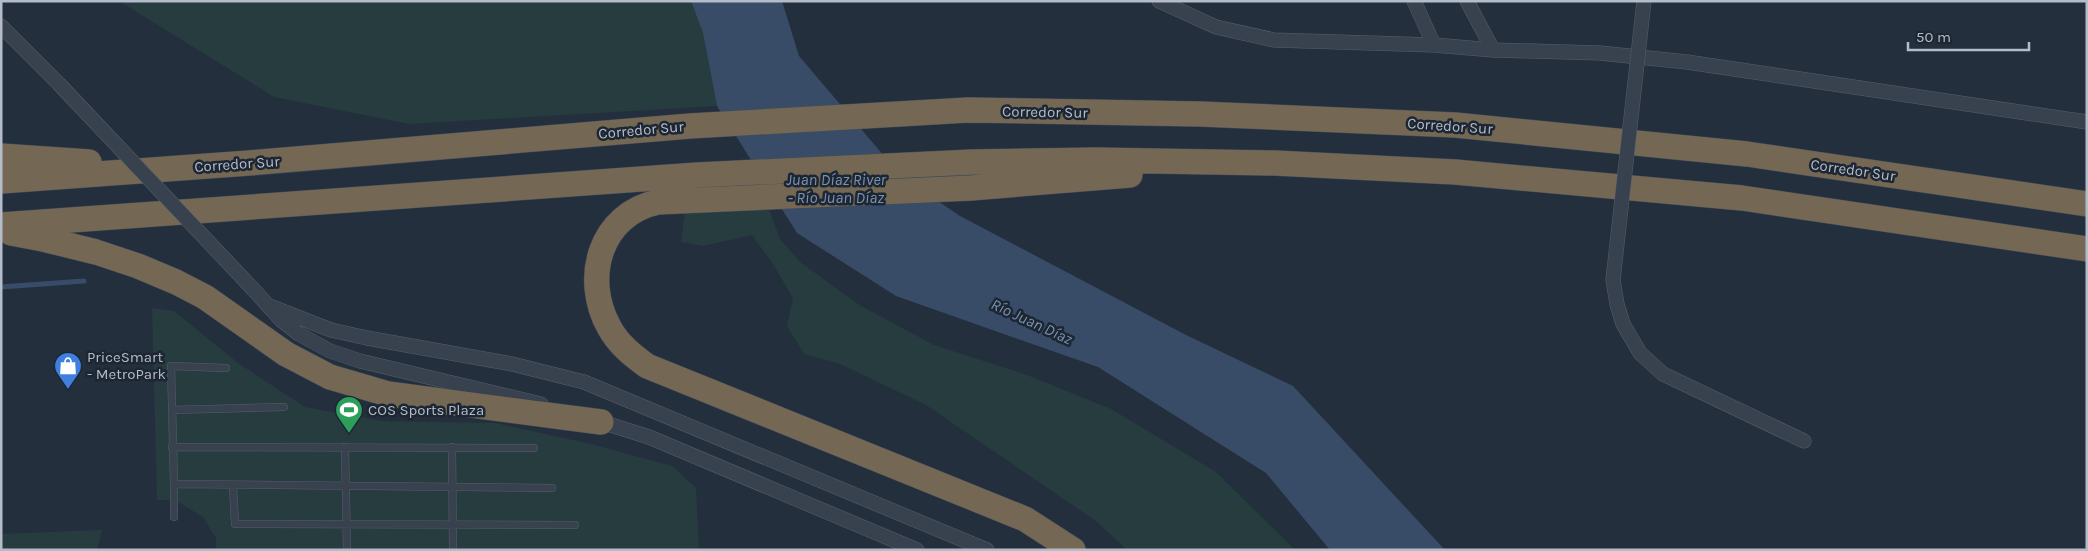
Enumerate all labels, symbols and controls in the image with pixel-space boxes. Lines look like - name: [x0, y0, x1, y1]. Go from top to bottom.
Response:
- scale bar: [1908, 20, 2029, 52]
- text: 50 m: [1916, 28, 1951, 46]
- street label: Corredor Sur: [1002, 102, 1089, 122]
- street label: Corredor Sur: [1407, 114, 1494, 138]
- street label: Corredor Sur: [598, 117, 685, 143]
- street label: Corredor Sur: [194, 152, 281, 176]
- street label: Corredor Sur: [1809, 155, 1897, 185]
- water label: Juan Díaz River - Río Juan Díaz: [786, 170, 887, 207]
- water label: Río Juan Díaz: [988, 294, 1076, 349]
- place label: PriceSmart - MetroPark: [87, 348, 166, 383]
- shop icon: PriceSmart - MetroPark: [53, 351, 83, 390]
- sports icon: COS Sports Plaza: [334, 395, 364, 434]
- place label: COS Sports Plaza: [368, 401, 484, 419]

